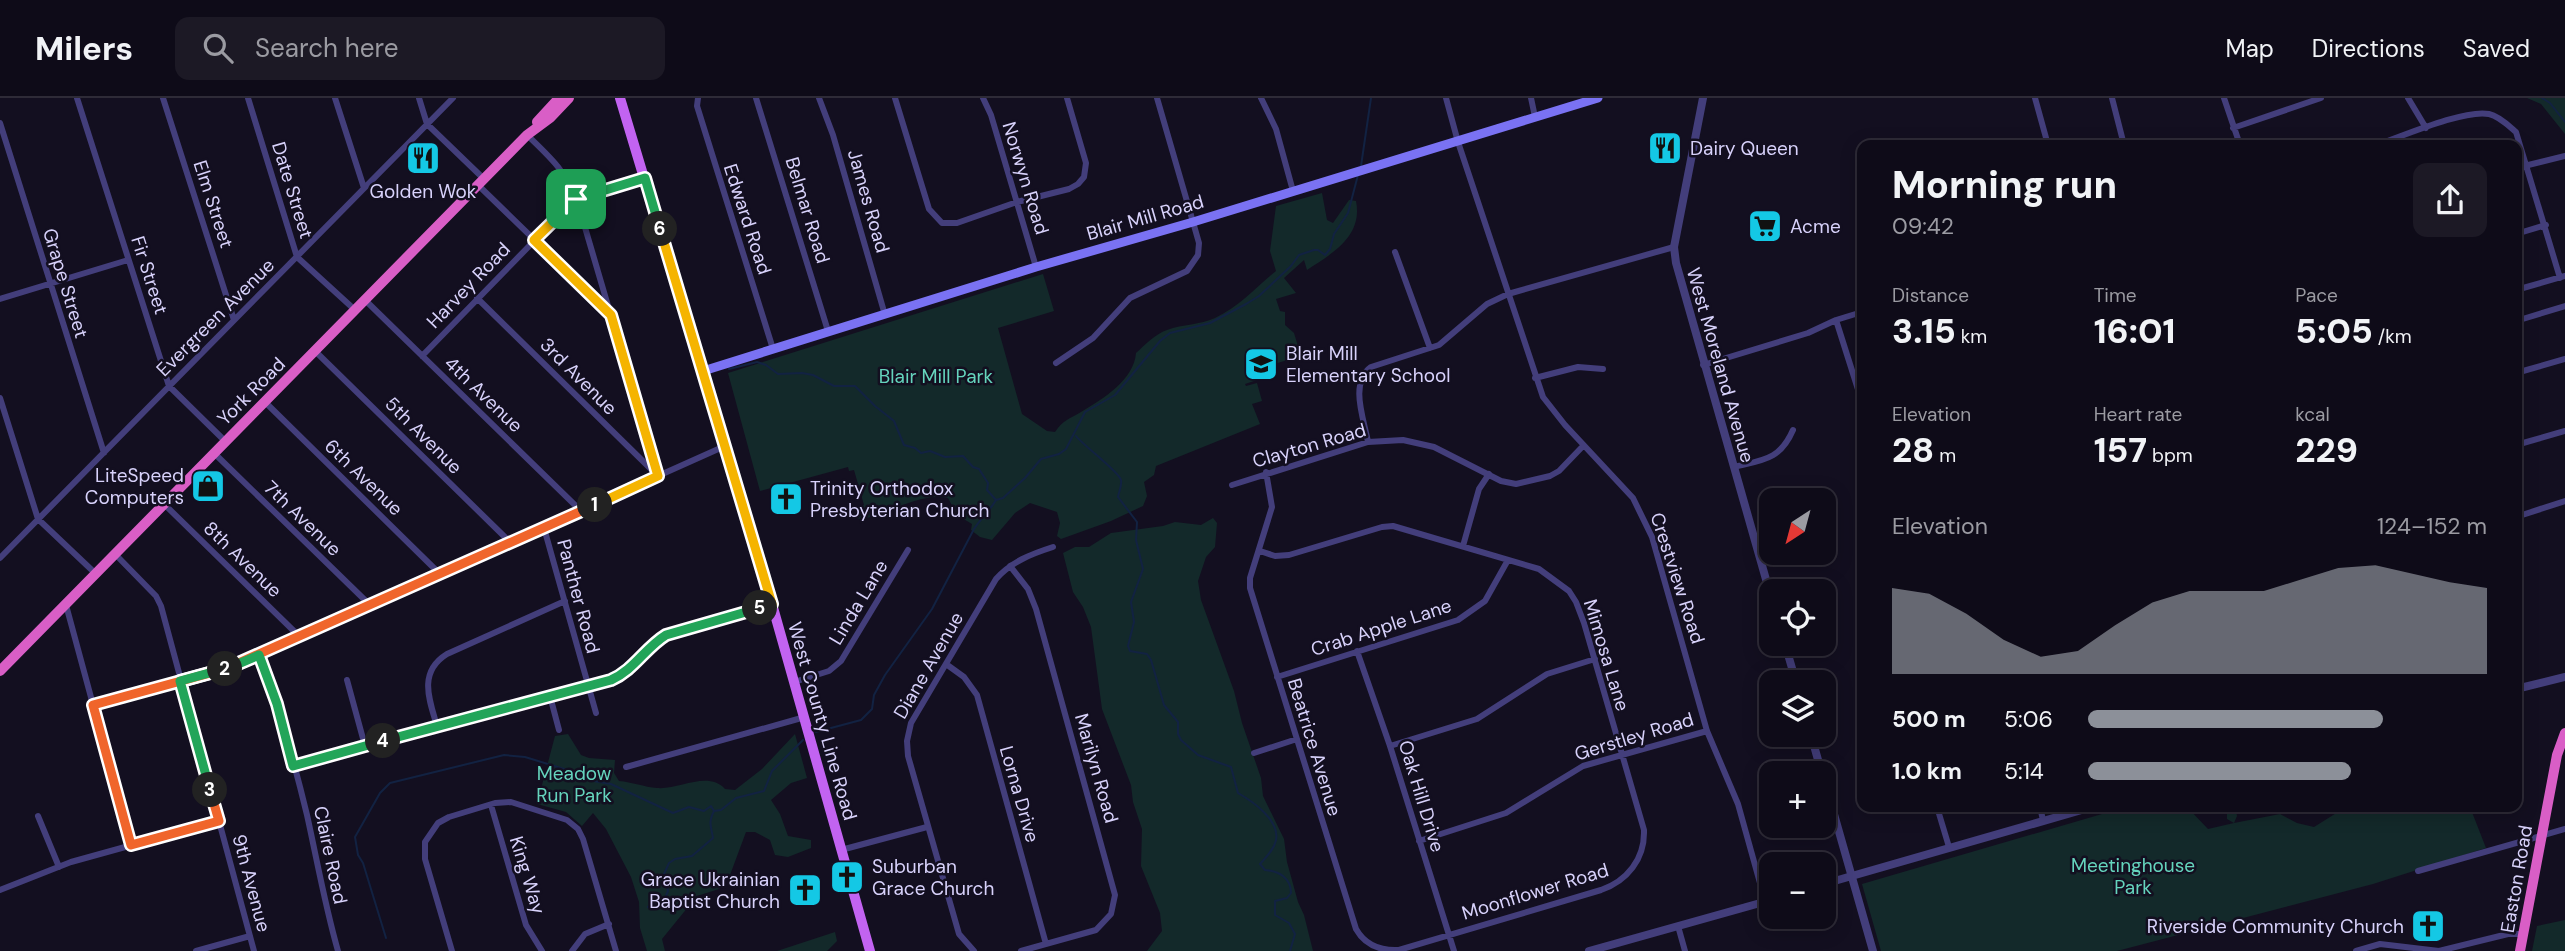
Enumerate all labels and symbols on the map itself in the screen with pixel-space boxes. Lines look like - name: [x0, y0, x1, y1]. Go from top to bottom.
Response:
- street label: Norwyn Road: [997, 119, 1055, 238]
- restaurant icon: Dairy Queen: [1646, 129, 1684, 167]
- place label: Dairy Queen: [1690, 136, 1799, 161]
- street label: Date Street: [266, 139, 319, 242]
- restaurant icon: Golden Wok: [404, 139, 442, 177]
- street label: James Road: [842, 147, 895, 256]
- street label: Belmar Road: [779, 154, 836, 266]
- street label: Elm Street: [188, 157, 239, 251]
- street label: Edward Road: [718, 161, 777, 278]
- pin: [546, 169, 606, 229]
- place label: Golden Wok: [370, 179, 477, 204]
- street label: Blair Mill Road: [1084, 189, 1207, 246]
- supermarket icon: Acme: [1746, 207, 1784, 245]
- pin: 6: [642, 212, 678, 246]
- place label: Acme: [1790, 214, 1841, 239]
- street label: Grape Street: [37, 225, 94, 341]
- street label: Fir Street: [125, 233, 174, 317]
- street label: Harvey Road: [421, 237, 516, 334]
- street label: Evergreen Avenue: [151, 253, 280, 382]
- street label: West Moreland Avenue: [1681, 265, 1760, 465]
- street label: 3rd Avenue: [535, 332, 623, 420]
- place label: Blair Mill Elementary School: [1286, 341, 1450, 388]
- school or university icon: Blair Mill Elementary School: [1242, 345, 1280, 383]
- street label: 4th Avenue: [439, 351, 528, 438]
- street label: York Road: [212, 352, 291, 431]
- park label: Blair Mill Park: [879, 364, 994, 389]
- street label: 5th Avenue: [380, 391, 468, 479]
- street label: Clayton Road: [1249, 417, 1369, 474]
- street label: 6th Avenue: [319, 434, 408, 521]
- place label: LiteSpeed Computers: [85, 463, 184, 510]
- shop icon: LiteSpeed Computers: [189, 467, 227, 505]
- street label: 7th Avenue: [259, 475, 347, 561]
- place label: Trinity Orthodox Presbyterian Church: [810, 476, 989, 523]
- church icon: Trinity Orthodox Presbyterian Church: [767, 480, 805, 518]
- pin: 1: [578, 488, 612, 522]
- north arrow: [1759, 488, 1836, 565]
- street label: Crestview Road: [1645, 509, 1710, 647]
- street label: 8th Avenue: [198, 516, 287, 603]
- street label: Panther Road: [551, 536, 606, 656]
- street label: Linda Lane: [823, 555, 894, 649]
- pin: 5: [742, 590, 778, 626]
- street label: Crab Apple Lane: [1308, 593, 1455, 662]
- street label: Mimosa Lane: [1578, 596, 1635, 714]
- street label: Diane Avenue: [888, 607, 969, 723]
- street label: West County Line Road: [782, 619, 863, 823]
- pin: 2: [208, 652, 243, 686]
- street label: Beatrice Avenue: [1282, 675, 1347, 819]
- street label: Gerstley Road: [1572, 707, 1697, 766]
- street label: Marilyn Road: [1069, 710, 1124, 826]
- pin: 4: [366, 724, 400, 758]
- street label: Oak Hill Drive: [1393, 737, 1450, 855]
- street label: Lorna Drive: [994, 743, 1045, 845]
- park label: Meadow Run Park: [536, 761, 612, 808]
- pin: 3: [192, 772, 228, 808]
- street label: Claire Road: [308, 804, 353, 906]
- street label: Easton Road: [2495, 823, 2538, 935]
- street label: 9th Avenue: [227, 832, 277, 935]
- street label: King Way: [504, 833, 551, 918]
- park label: Meetinghouse Park: [2071, 853, 2195, 900]
- place label: Suburban Grace Church: [872, 854, 994, 901]
- street label: Moonflower Road: [1459, 857, 1612, 926]
- church icon: Suburban Grace Church: [828, 858, 866, 896]
- place label: Grace Ukrainian Baptist Church: [641, 867, 780, 914]
- church icon: Grace Ukrainian Baptist Church: [786, 871, 824, 909]
- church icon: Riverside Community Church: [2409, 907, 2447, 945]
- place label: Riverside Community Church: [2147, 914, 2404, 939]

